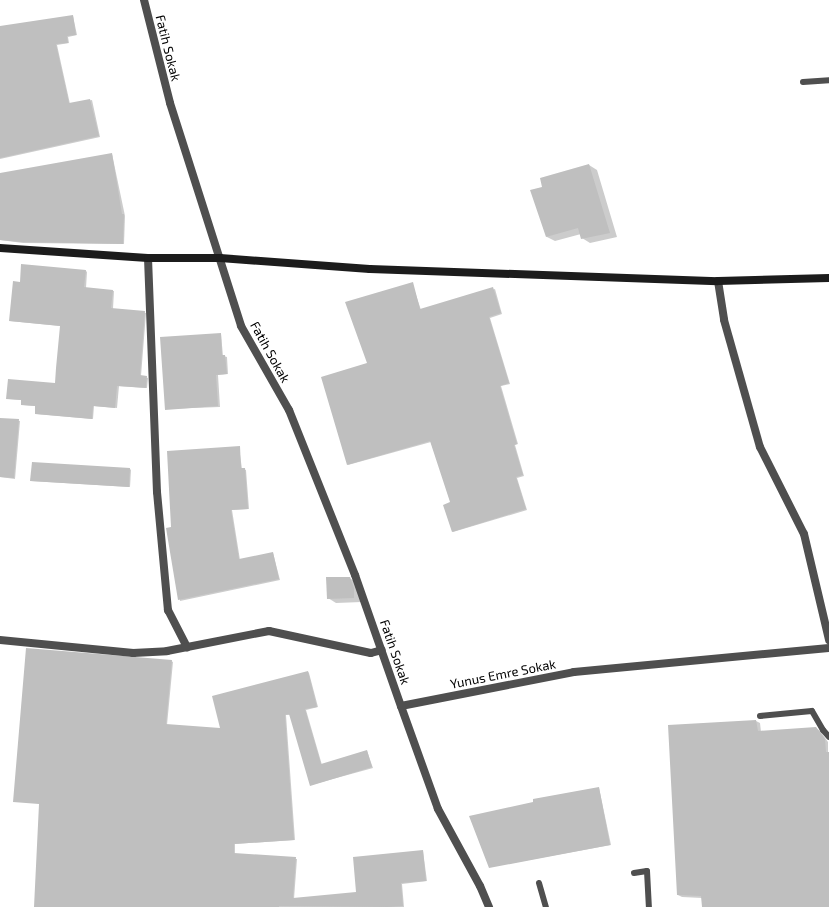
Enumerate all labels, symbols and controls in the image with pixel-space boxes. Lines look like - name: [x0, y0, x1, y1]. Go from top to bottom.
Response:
- street label: Fatih Sokak: [152, 13, 184, 83]
- street label: Fatih Sokak: [247, 319, 293, 385]
- street label: Fatih Sokak: [377, 618, 413, 686]
- street label: Yunus Emre Sokak: [449, 656, 557, 692]

